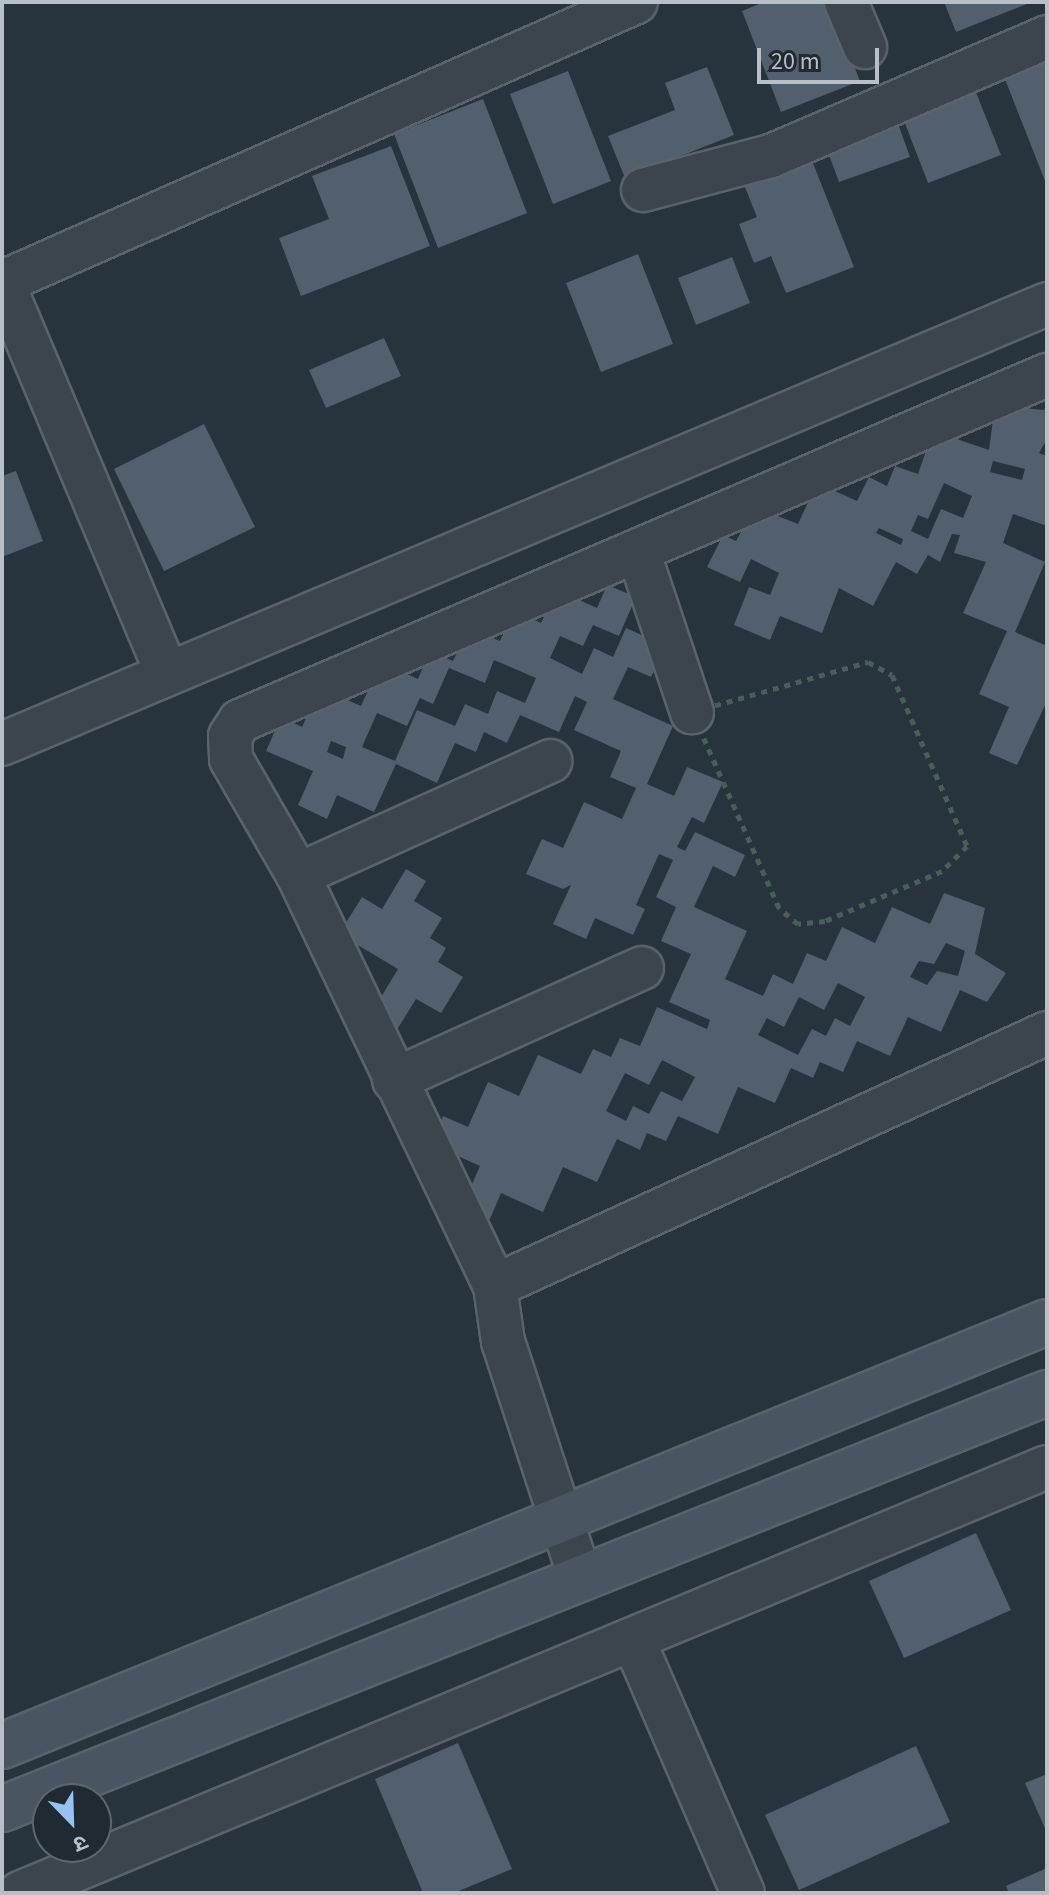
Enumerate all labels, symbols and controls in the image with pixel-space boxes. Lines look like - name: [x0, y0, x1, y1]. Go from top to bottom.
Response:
- scale bar: [761, 32, 883, 82]
- text: 20 m: [771, 44, 820, 79]
- north arrow: [32, 1783, 112, 1863]
- text: उ: [68, 1826, 93, 1860]

